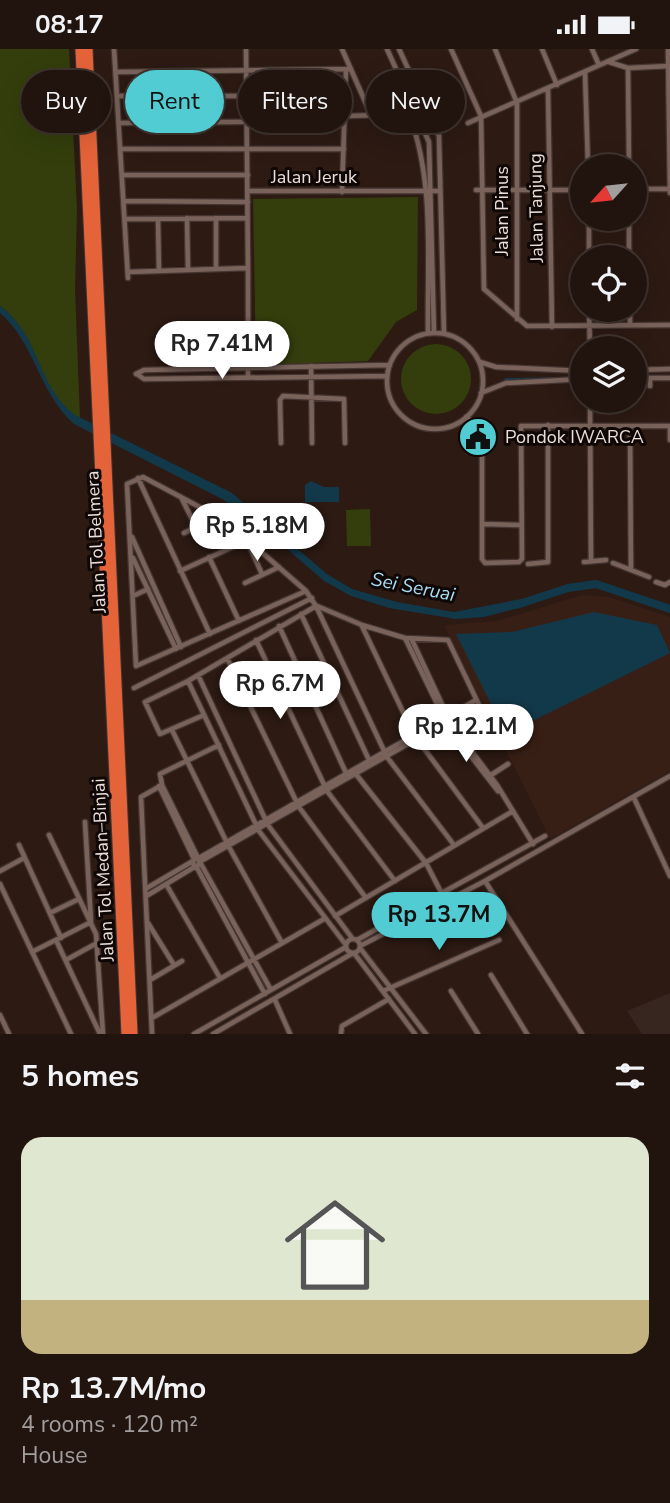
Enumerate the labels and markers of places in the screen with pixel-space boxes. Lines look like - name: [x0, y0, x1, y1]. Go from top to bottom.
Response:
- pin: Rp 7.41M: [150, 321, 294, 381]
- public building icon: Pondok IWARCA: [457, 416, 499, 458]
- place label: Pondok IWARCA: [505, 425, 644, 449]
- pin: Rp 5.18M: [185, 503, 329, 563]
- pin: Rp 6.7M: [215, 661, 345, 721]
- pin: Rp 12.1M: [394, 705, 538, 764]
- pin: Rp 13.7M: [367, 893, 511, 952]

